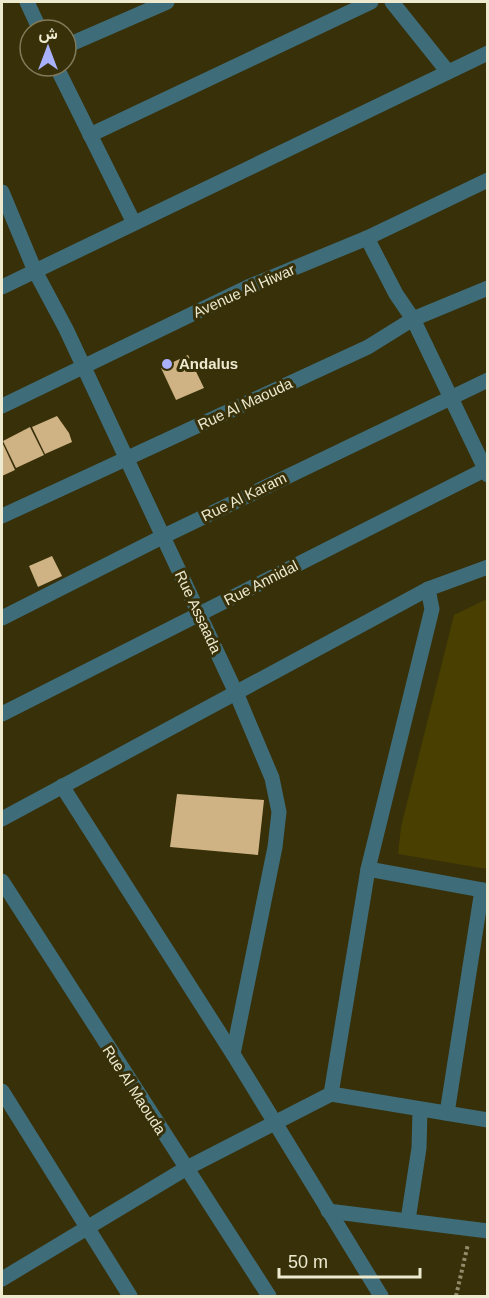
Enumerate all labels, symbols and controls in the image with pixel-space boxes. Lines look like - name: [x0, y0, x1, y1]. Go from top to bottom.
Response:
- north arrow: [18, 18, 78, 78]
- text: ش: [38, 25, 58, 43]
- street label: Avenue Al Hiwar: [190, 260, 297, 321]
- place label: Andalus: [179, 355, 238, 372]
- marker: Andalus: [160, 357, 174, 371]
- street label: Rue Al Maouda: [195, 374, 295, 433]
- street label: Rue Al Karam: [198, 469, 289, 524]
- street label: Rue Annidal: [221, 557, 301, 608]
- street label: Rue Assaada: [172, 568, 225, 656]
- street label: Rue Al Maouda: [99, 1042, 170, 1138]
- scale bar: [279, 1241, 420, 1279]
- text: 50 m: [288, 1252, 328, 1272]

